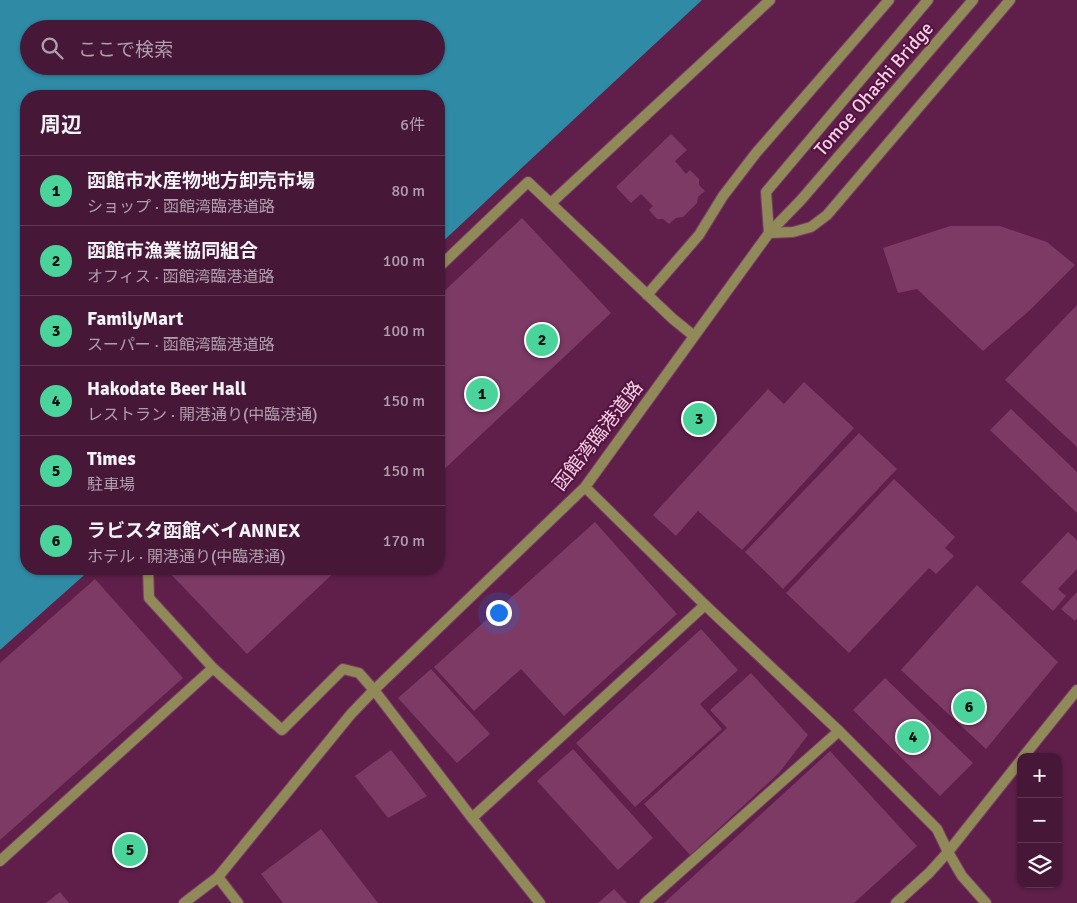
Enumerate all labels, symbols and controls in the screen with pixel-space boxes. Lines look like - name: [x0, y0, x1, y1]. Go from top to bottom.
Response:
- street label: Tomoe Ohashi Bridge: [809, 17, 939, 161]
- search box: [20, 20, 445, 75]
- icon: search: [38, 34, 66, 62]
- text: ここで検索: [78, 38, 173, 62]
- text: 周辺: [40, 112, 82, 138]
- text: 6件: [400, 115, 425, 135]
- text: 函館市水産物地方卸売市場: [87, 169, 315, 193]
- text: 1: [52, 181, 60, 201]
- text: 80 m: [391, 181, 425, 201]
- text: ショップ · 函館湾臨港道路: [87, 197, 275, 217]
- text: 函館市漁業協同組合: [87, 239, 258, 263]
- text: 2: [52, 251, 60, 271]
- text: 100 m: [383, 251, 425, 271]
- text: オフィス · 函館湾臨港道路: [87, 267, 275, 287]
- text: FamilyMart: [87, 307, 183, 331]
- text: 3: [52, 321, 60, 341]
- text: 100 m: [383, 321, 425, 341]
- pin: 2: [526, 321, 558, 359]
- text: スーパー · 函館湾臨港道路: [87, 335, 275, 355]
- pin: 1: [466, 375, 498, 413]
- street label: 函館湾臨港道路: [548, 376, 648, 496]
- text: Hakodate Beer Hall: [87, 377, 247, 401]
- text: 4: [52, 391, 60, 411]
- text: 150 m: [383, 391, 425, 411]
- pin: 3: [683, 400, 715, 438]
- text: レストラン · 開港通り(中臨港通): [87, 405, 318, 425]
- text: Times: [87, 447, 136, 471]
- text: 5: [52, 461, 60, 481]
- text: 150 m: [383, 461, 425, 481]
- text: 駐車場: [87, 475, 135, 495]
- text: ラビスタ函館ベイANNEX: [87, 519, 300, 543]
- text: 6: [52, 531, 60, 551]
- text: 170 m: [383, 531, 425, 551]
- text: ホテル · 開港通り(中臨港通): [87, 547, 286, 567]
- your location: [486, 600, 512, 626]
- pin: 6: [953, 688, 985, 726]
- pin: 4: [897, 718, 929, 756]
- map controls: [1017, 753, 1062, 888]
- button: +: [1017, 753, 1062, 798]
- button: −: [1017, 798, 1062, 843]
- pin: 5: [114, 831, 146, 869]
- button: layers: [1017, 843, 1062, 888]

